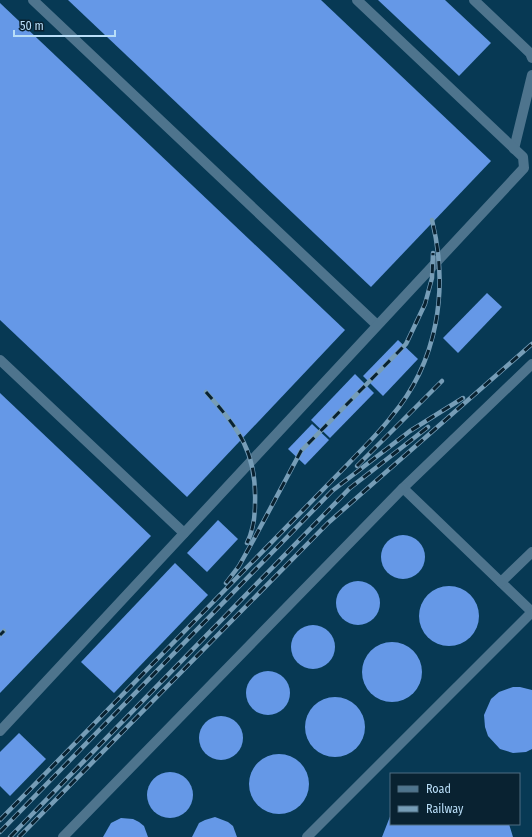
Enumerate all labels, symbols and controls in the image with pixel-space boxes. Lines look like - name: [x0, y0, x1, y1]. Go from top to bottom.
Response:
- scale bar: [14, 12, 115, 38]
- text: 50 m: [20, 19, 44, 33]
- legend: [390, 773, 520, 825]
- text: Road: [426, 782, 451, 796]
- text: Railway: [426, 802, 464, 816]

